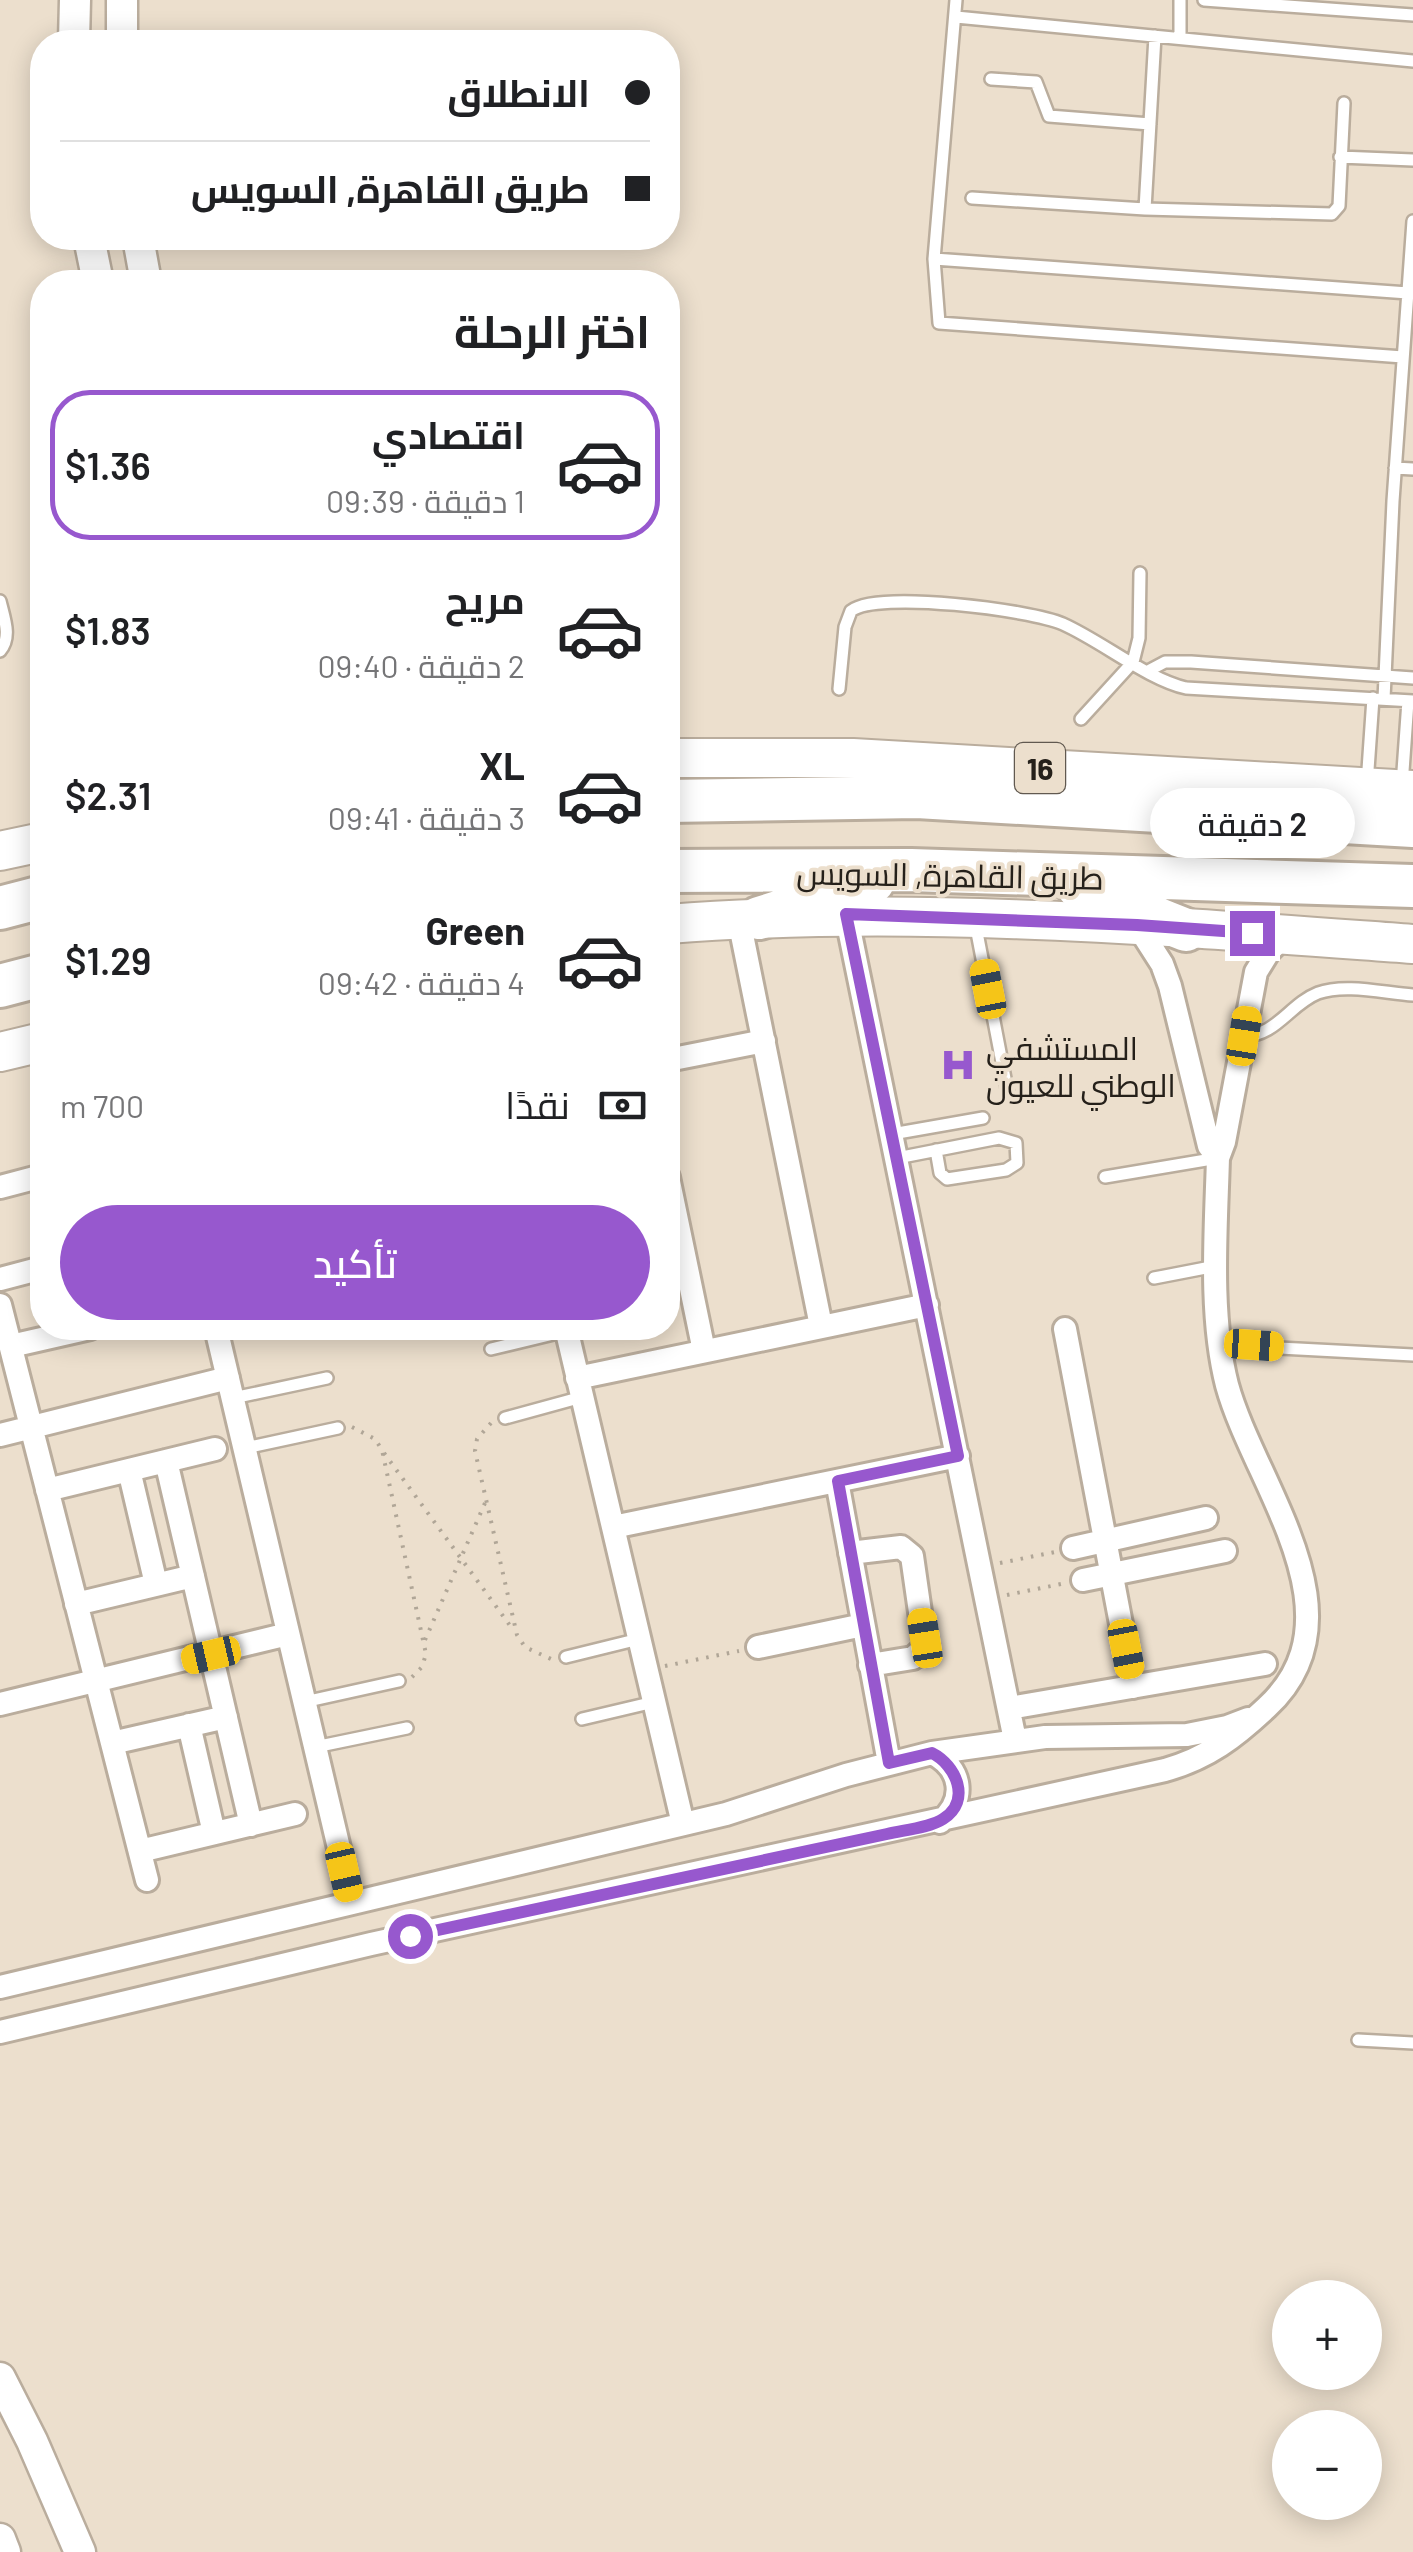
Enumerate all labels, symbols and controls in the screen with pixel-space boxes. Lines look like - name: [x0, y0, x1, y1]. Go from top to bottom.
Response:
- text: الانطلاق: [447, 69, 590, 115]
- text: طريق القاهرة, السويس: [191, 165, 590, 211]
- text: اختر الرحلة: [454, 303, 650, 357]
- text: اقتصادي: [372, 411, 525, 457]
- icon: car: [555, 420, 645, 510]
- text: $1.36: [65, 442, 151, 488]
- text: 1 دقيقة · 09:39: [326, 481, 525, 519]
- text: مريح: [445, 576, 525, 622]
- icon: car: [555, 585, 645, 675]
- text: $1.83: [65, 607, 151, 653]
- text: 2 دقيقة · 09:40: [317, 646, 525, 684]
- text: XL: [479, 742, 525, 788]
- road number: 16: [1015, 743, 1065, 793]
- icon: car: [555, 750, 645, 840]
- text: $2.31: [65, 772, 151, 818]
- callout: 2 دقيقة: [1150, 788, 1354, 858]
- text: 3 دقيقة · 09:41: [328, 798, 525, 836]
- text: 2 دقيقة: [1198, 804, 1307, 842]
- street label: طريق القاهرة, السويس: [796, 852, 1104, 899]
- text: Green: [425, 907, 525, 953]
- route end: [1230, 911, 1275, 956]
- icon: car: [555, 915, 645, 1005]
- text: $1.29: [65, 937, 151, 983]
- car: [968, 957, 1008, 1021]
- text: 4 دقيقة · 09:42: [318, 963, 525, 1001]
- car: [1224, 1004, 1264, 1068]
- place label: المستشفي الوطني للعيون: [986, 1028, 1176, 1111]
- hospital icon: المستشفي الوطني للعيون: [939, 1046, 977, 1084]
- icon: cash: [595, 1078, 650, 1133]
- text: نقدًا: [505, 1081, 570, 1127]
- text: 700 m: [60, 1086, 144, 1124]
- button: تأكيد: [60, 1205, 650, 1320]
- car: [1223, 1328, 1285, 1362]
- car: [905, 1606, 945, 1670]
- car: [1106, 1617, 1146, 1681]
- car: [178, 1634, 244, 1676]
- car: [323, 1839, 365, 1905]
- route start: [388, 1914, 433, 1959]
- map controls: [1272, 2280, 1382, 2520]
- button: +: [1272, 2280, 1382, 2390]
- button: −: [1272, 2410, 1382, 2520]

